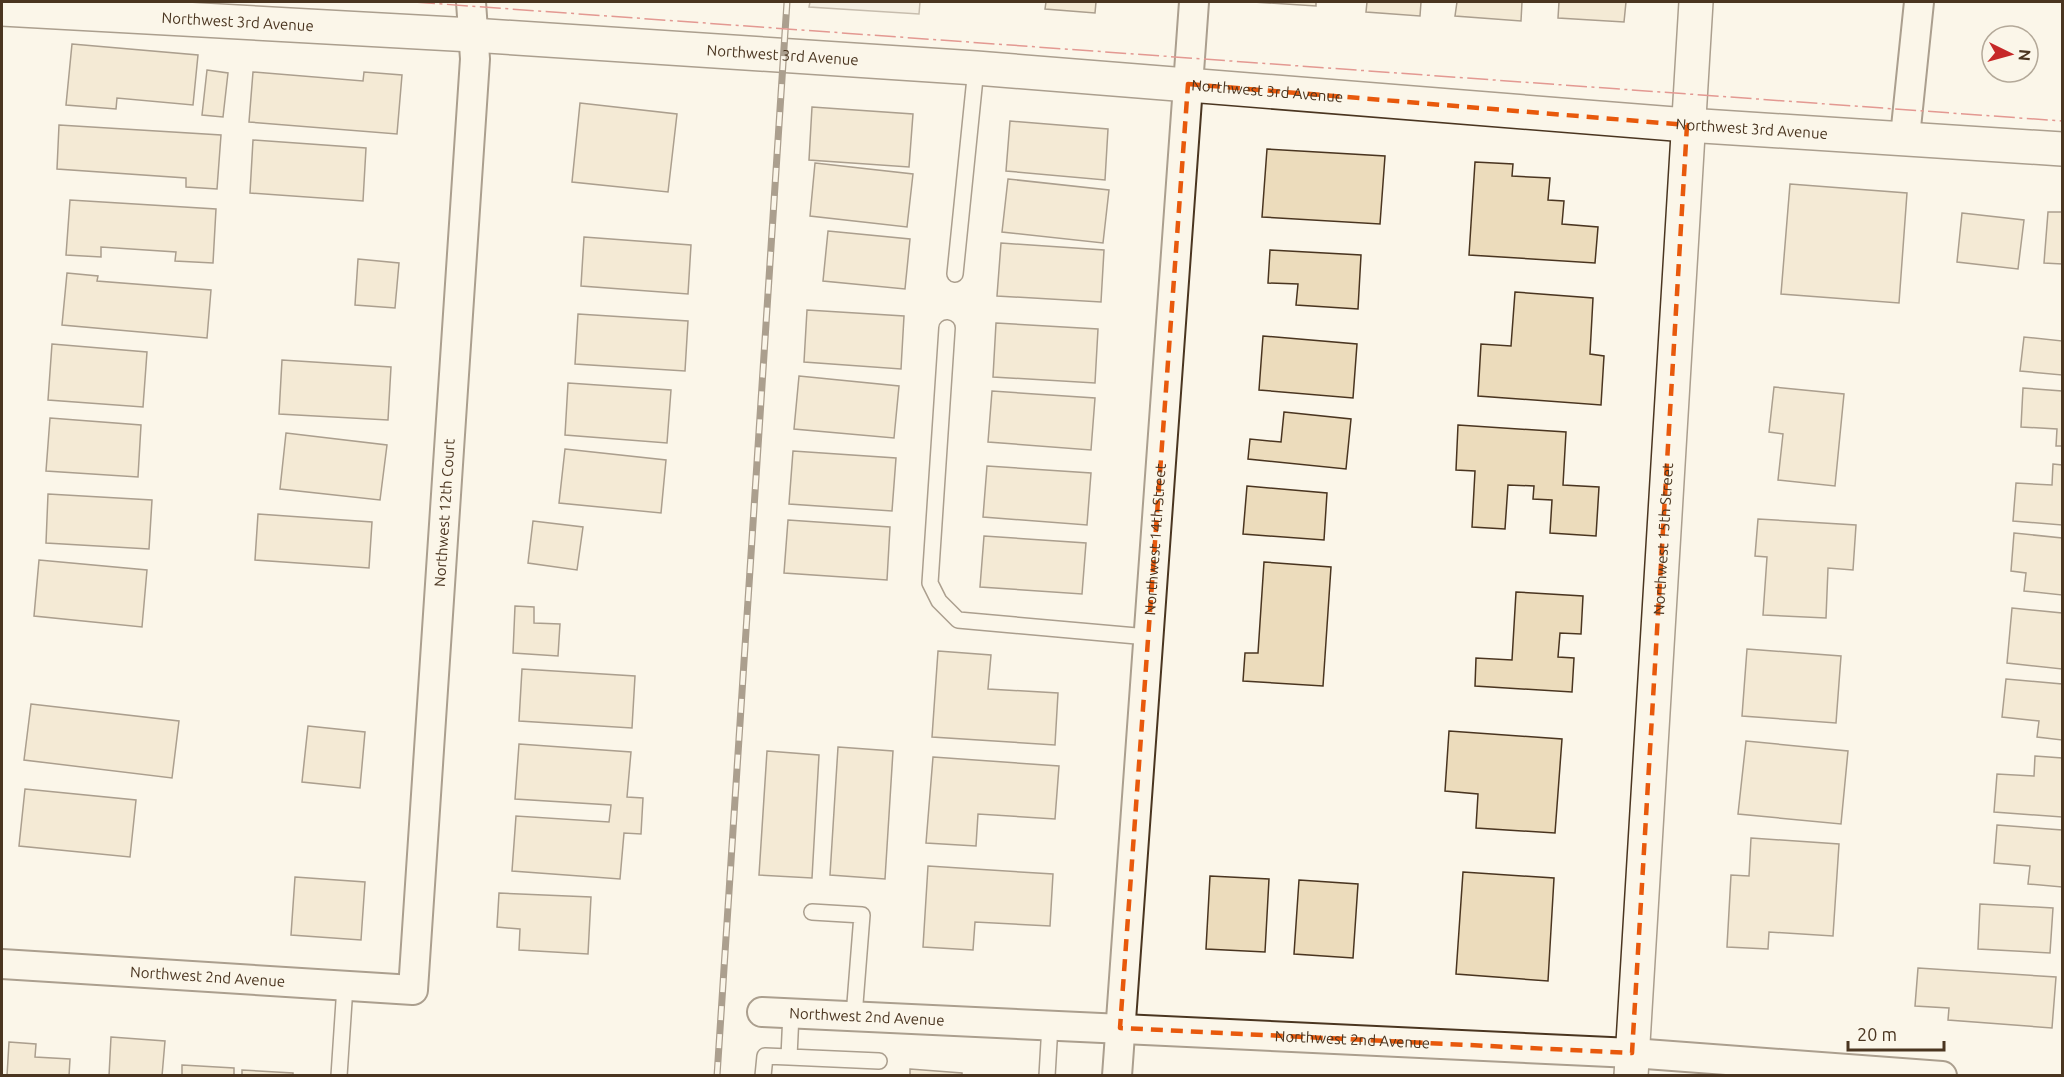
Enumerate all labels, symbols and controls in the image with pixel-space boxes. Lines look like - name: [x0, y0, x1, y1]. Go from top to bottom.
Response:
- street label: Northwest 3rd Avenue: [161, 9, 314, 34]
- north arrow: [1980, 24, 2040, 84]
- street label: Northwest 3rd Avenue: [706, 41, 859, 68]
- text: N: [2015, 49, 2034, 62]
- street label: Northwest 3rd Avenue: [1191, 76, 1344, 105]
- street label: Northwest 3rd Avenue: [1675, 115, 1828, 142]
- street label: Northwest 12th Court: [431, 438, 458, 587]
- street label: Northwest 15th Street: [1650, 462, 1676, 615]
- street label: Northwest 14th Street: [1141, 463, 1169, 616]
- street label: Northwest 2nd Avenue: [130, 963, 286, 990]
- street label: Northwest 2nd Avenue: [789, 1004, 945, 1029]
- scale bar: [1848, 1014, 1944, 1052]
- text: 20 m: [1857, 1024, 1897, 1044]
- street label: Northwest 2nd Avenue: [1274, 1027, 1430, 1051]

